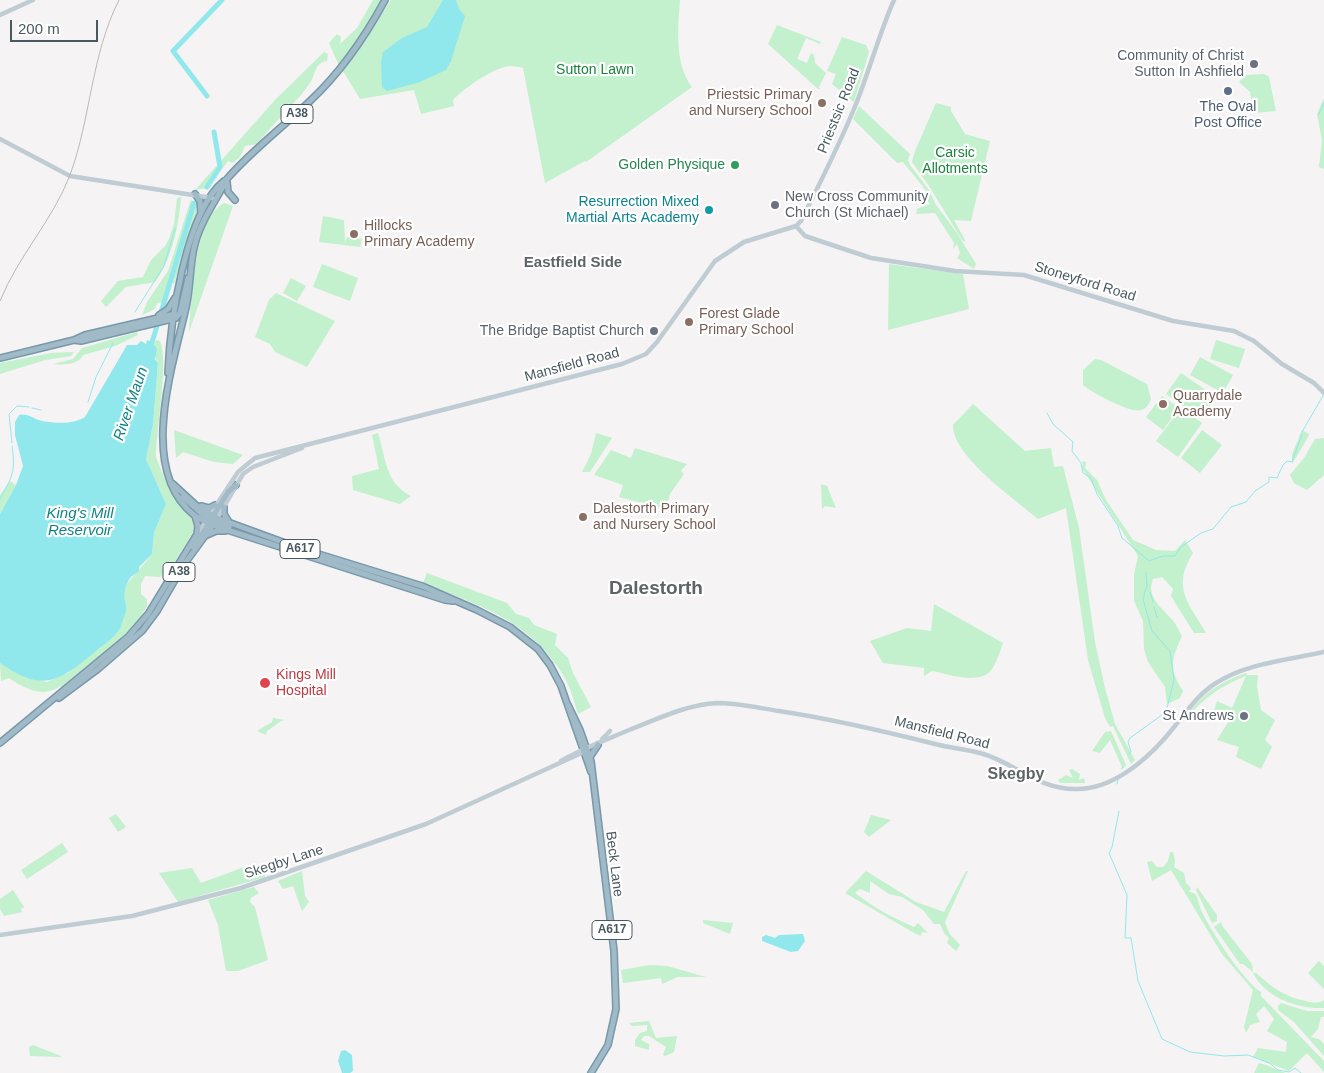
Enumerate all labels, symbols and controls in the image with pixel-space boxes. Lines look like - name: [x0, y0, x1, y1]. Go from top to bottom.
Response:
- scale bar: [12, 10, 100, 42]
- text: 200 m: [18, 20, 60, 37]
- place label: Community of Christ Sutton In Ashfield: [1117, 48, 1244, 80]
- marker: Community of Christ Sutton In Ashfield: [1248, 58, 1260, 70]
- park label: Sutton Lawn: [556, 62, 634, 78]
- street label: Priestsic Road: [814, 66, 864, 156]
- marker: The Oval Post Office: [1222, 85, 1234, 97]
- place label: Priestsic Primary and Nursery School: [689, 87, 812, 120]
- marker: Priestsic Primary and Nursery School: [816, 97, 828, 109]
- place label: The Oval Post Office: [1194, 99, 1262, 132]
- road number: A38: [281, 105, 313, 124]
- park label: Carsic Allotments: [922, 145, 988, 178]
- place label: Golden Physique: [618, 157, 725, 173]
- marker: Golden Physique: [729, 159, 741, 171]
- place label: New Cross Community Church (St Michael): [785, 189, 928, 222]
- place label: Resurrection Mixed Martial Arts Academy: [566, 194, 699, 226]
- marker: New Cross Community Church (St Michael): [769, 199, 781, 211]
- marker: Resurrection Mixed Martial Arts Academy: [703, 204, 715, 216]
- place label: Hillocks Primary Academy: [364, 218, 474, 250]
- marker: Hillocks Primary Academy: [348, 228, 360, 240]
- district label: Eastfield Side: [524, 254, 622, 272]
- street label: Stoneyford Road: [1032, 259, 1138, 305]
- place label: Forest Glade Primary School: [699, 306, 794, 338]
- marker: Forest Glade Primary School: [683, 316, 695, 328]
- place label: The Bridge Baptist Church: [480, 323, 644, 339]
- marker: The Bridge Baptist Church: [648, 325, 660, 337]
- street label: Mansfield Road: [523, 344, 621, 386]
- water label: River Maun: [110, 365, 152, 443]
- place label: Quarrydale Academy: [1173, 388, 1242, 421]
- marker: Quarrydale Academy: [1157, 398, 1169, 410]
- place label: Dalestorth Primary and Nursery School: [593, 501, 716, 534]
- water label: King's Mill Reservoir: [46, 505, 114, 540]
- marker: Dalestorth Primary and Nursery School: [577, 511, 589, 523]
- road number: A617: [280, 540, 320, 558]
- road number: A38: [163, 562, 195, 582]
- district label: Dalestorth: [609, 578, 703, 600]
- place label: Kings Mill Hospital: [276, 667, 336, 700]
- marker: Kings Mill Hospital: [258, 676, 272, 690]
- place label: St Andrews: [1162, 708, 1234, 724]
- marker: St Andrews: [1238, 710, 1250, 722]
- street label: Mansfield Road: [893, 713, 991, 753]
- district label: Skegby: [988, 765, 1044, 785]
- street label: Beck Lane: [602, 830, 626, 898]
- street label: Skegby Lane: [243, 841, 325, 883]
- road number: A617: [592, 920, 632, 940]

